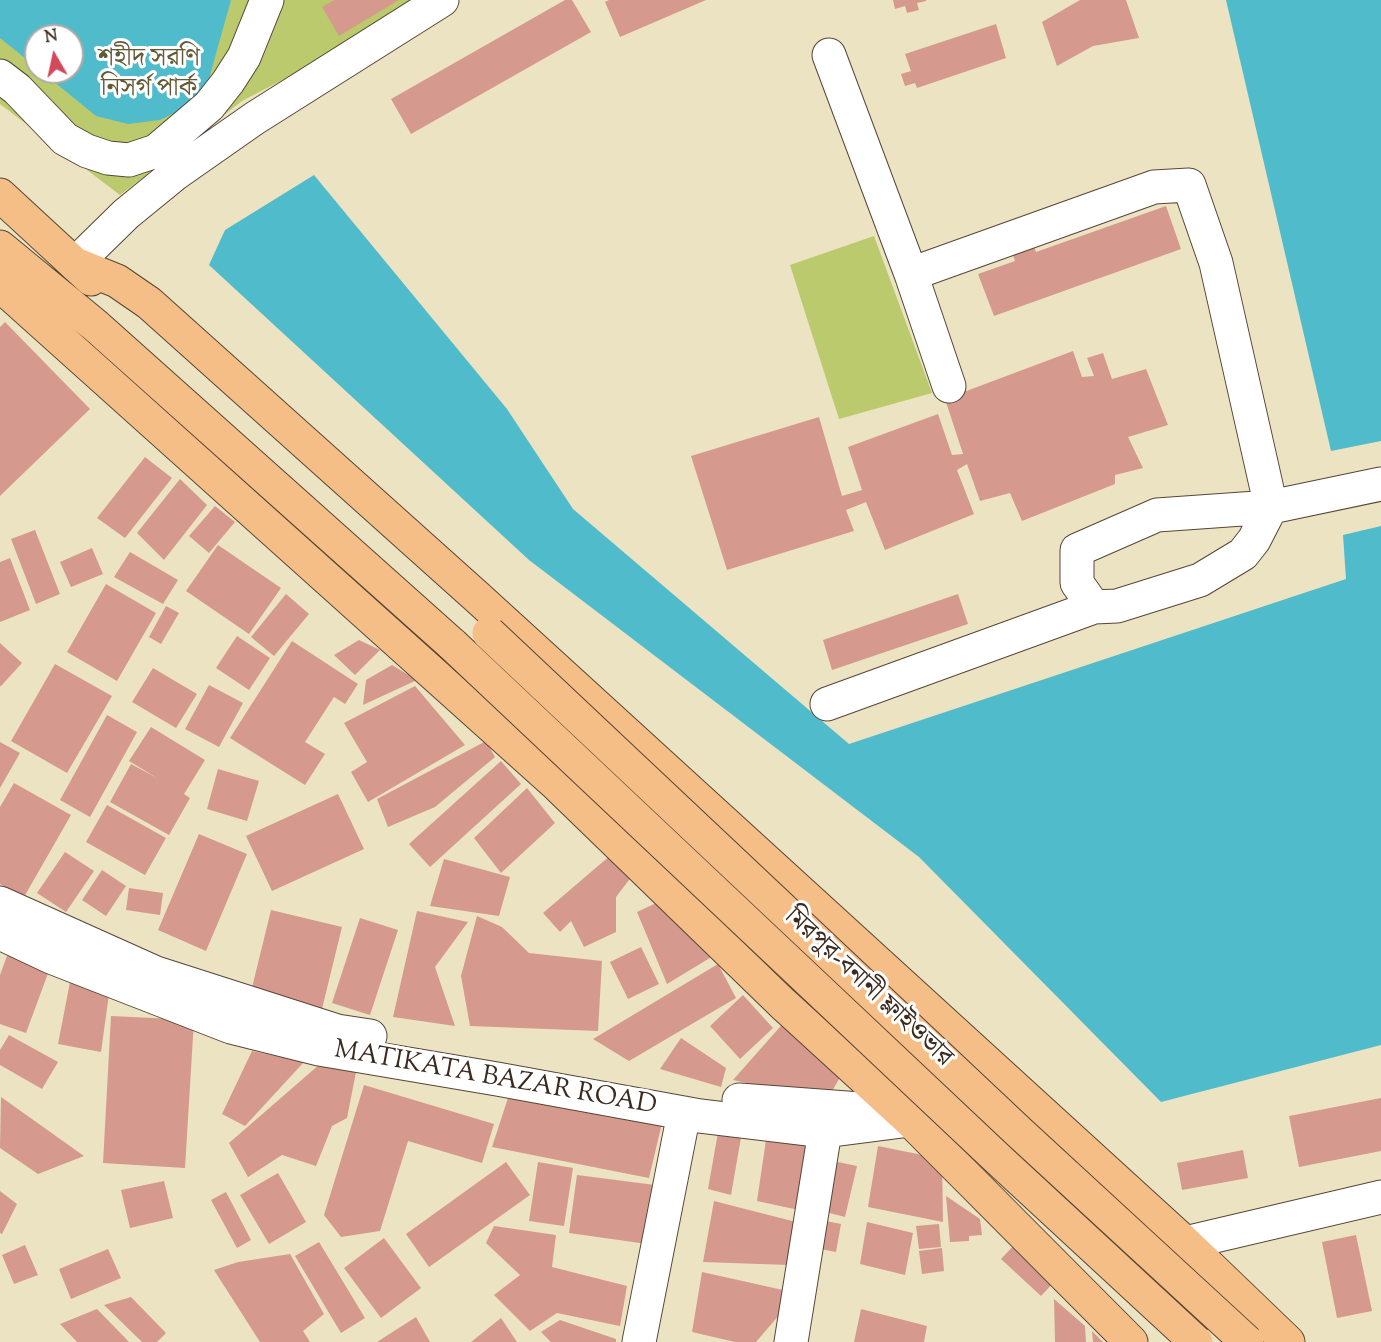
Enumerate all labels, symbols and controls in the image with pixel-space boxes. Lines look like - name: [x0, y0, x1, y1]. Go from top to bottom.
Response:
- north arrow: [24, 24, 84, 84]
- text: N: [43, 25, 60, 50]
- park label: শহীদ সরণি নিসর্গ পার্ক: [98, 45, 200, 106]
- street label: মিরপুর-বনানী ফ্লাইওভার: [776, 903, 958, 1075]
- street label: MATIKATA BAZAR ROAD: [331, 1036, 659, 1124]

